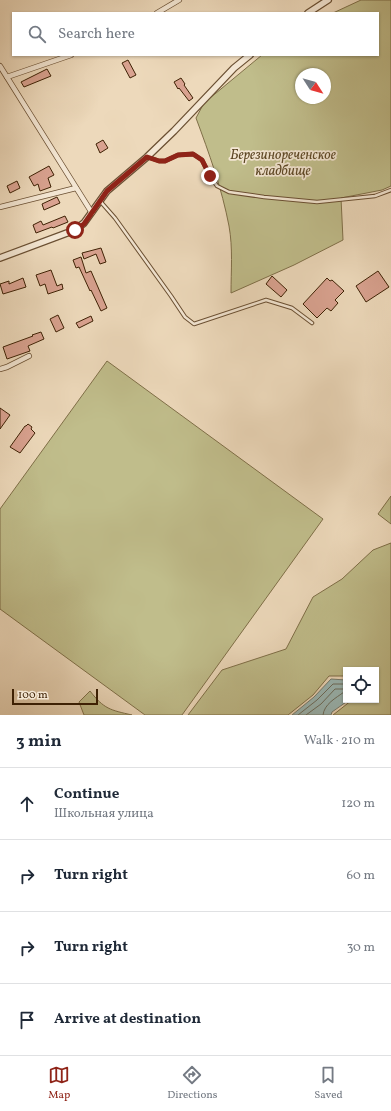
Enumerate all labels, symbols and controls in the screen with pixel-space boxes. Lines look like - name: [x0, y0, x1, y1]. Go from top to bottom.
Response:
- search box: [12, 12, 379, 56]
- icon: search: [26, 23, 48, 45]
- text: Search here: [58, 24, 135, 45]
- north arrow: [295, 68, 331, 104]
- park label: Березинореченское кладбище: [230, 146, 336, 181]
- route end: [201, 167, 219, 185]
- route start: [66, 221, 84, 239]
- map controls: [343, 667, 379, 703]
- button: locate: [343, 667, 379, 703]
- scale bar: [12, 687, 98, 706]
- text: 100 m: [18, 688, 48, 703]
- text: 3 min: [16, 730, 62, 753]
- text: Walk · 210 m: [304, 732, 375, 750]
- text: Continue: [54, 784, 119, 805]
- icon: ahead: [16, 793, 38, 815]
- text: 120 m: [341, 795, 375, 813]
- text: Школьная улица: [54, 805, 154, 823]
- icon: right: [16, 865, 38, 887]
- text: Turn right: [54, 865, 128, 886]
- text: 60 m: [347, 867, 375, 885]
- icon: right: [16, 937, 38, 959]
- text: Turn right: [54, 937, 128, 958]
- text: 30 m: [347, 939, 375, 957]
- icon: arrive: [16, 1009, 38, 1031]
- text: Arrive at destination: [54, 1009, 201, 1030]
- tab: Map: [48, 1064, 70, 1103]
- tab: Directions: [167, 1064, 218, 1103]
- tab: Saved: [314, 1064, 343, 1103]

